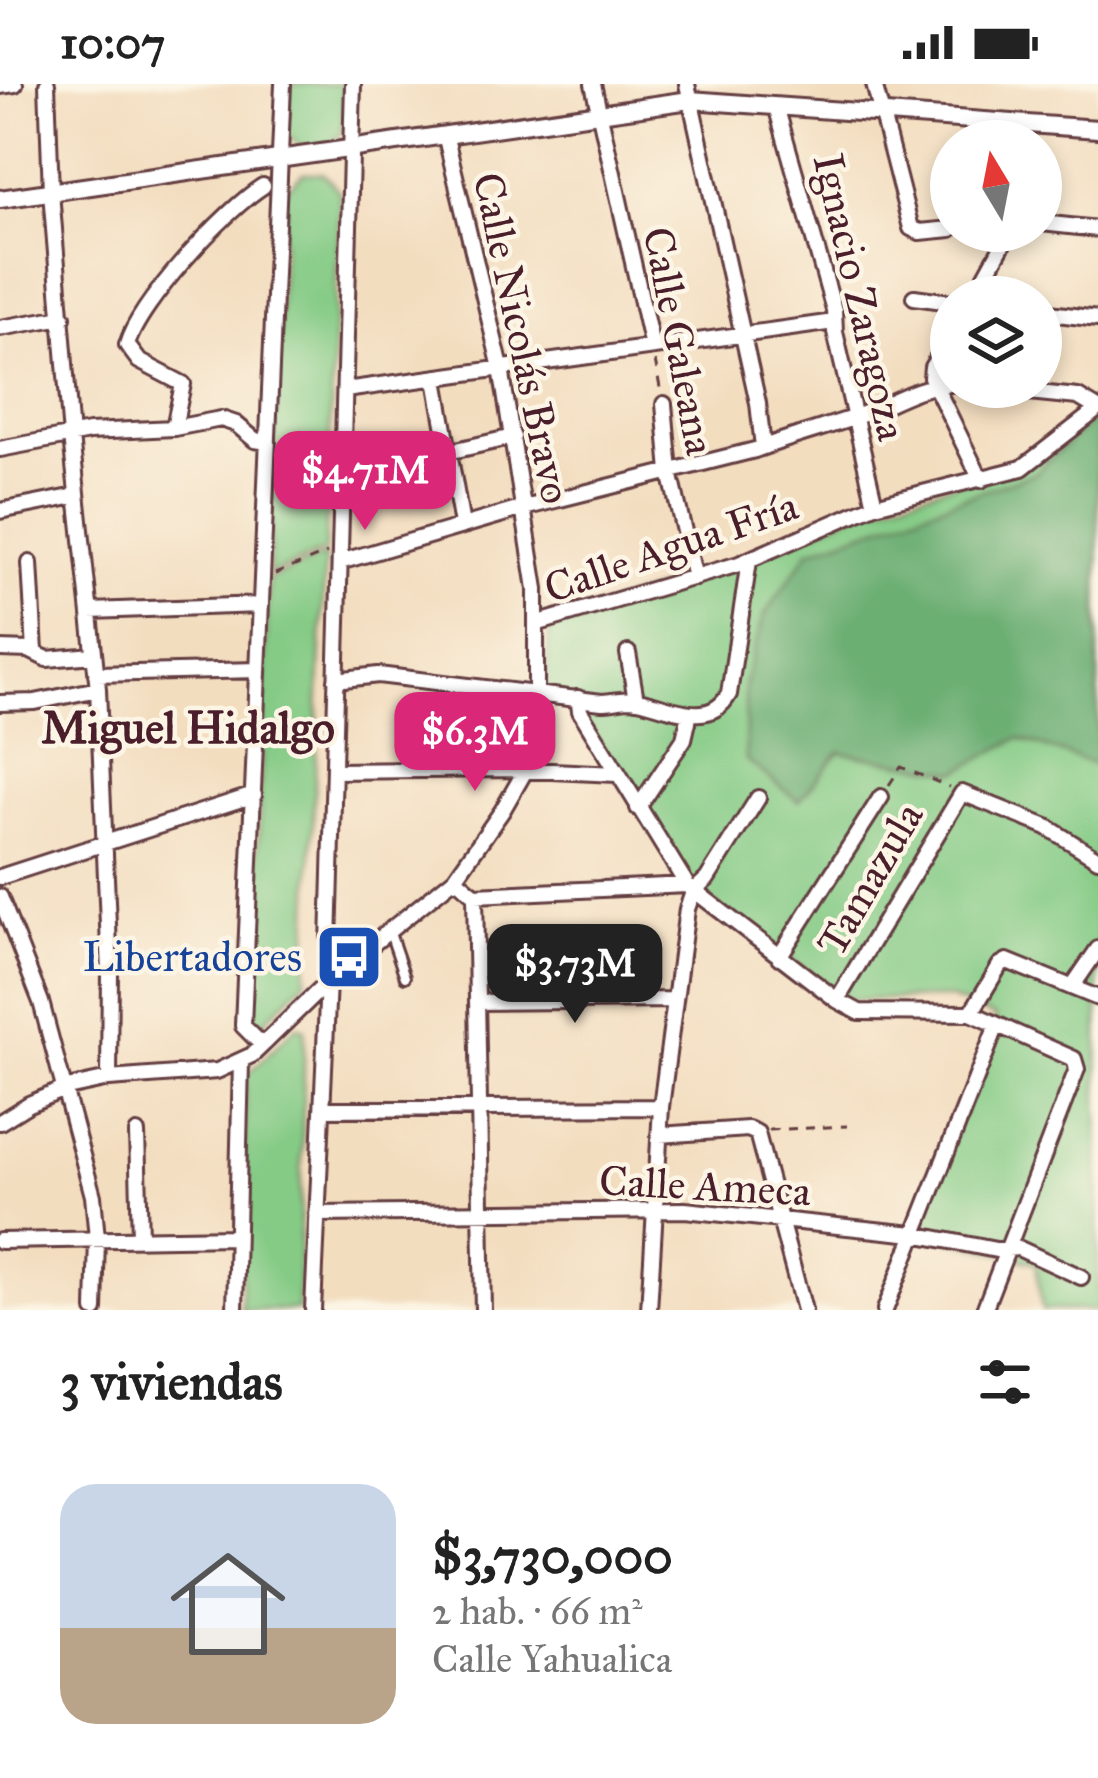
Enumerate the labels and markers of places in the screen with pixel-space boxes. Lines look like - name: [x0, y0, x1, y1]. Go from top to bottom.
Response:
- pin: $4.71M: [267, 431, 463, 533]
- pin: $6.3M: [391, 692, 559, 794]
- bus stop icon: Libertadores: [314, 922, 384, 992]
- pin: $3.73M: [477, 924, 673, 1026]
- place label: Libertadores: [83, 931, 302, 983]

